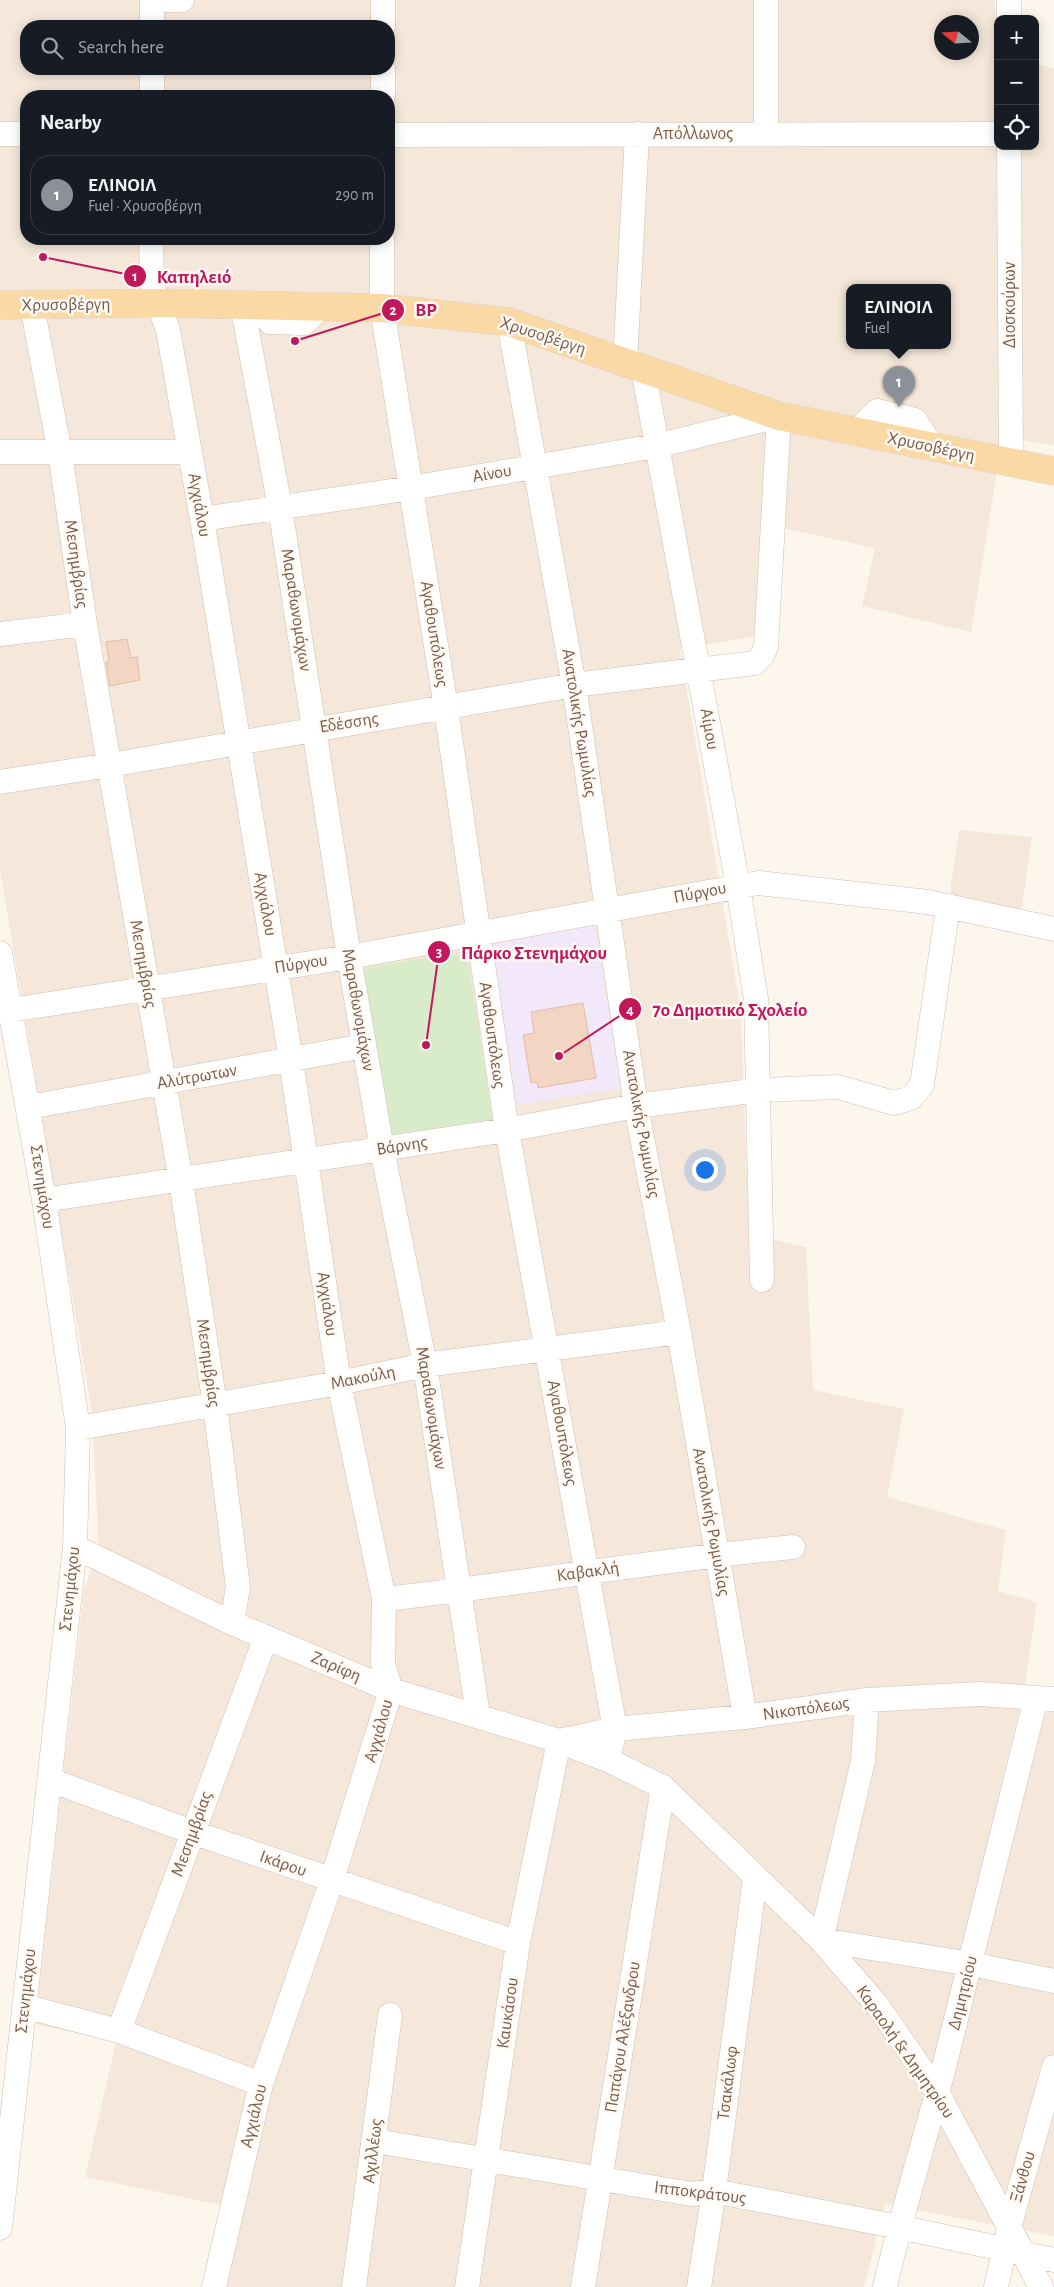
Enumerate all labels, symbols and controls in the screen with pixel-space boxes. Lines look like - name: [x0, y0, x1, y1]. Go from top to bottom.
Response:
- north arrow: [934, 15, 979, 60]
- map controls: [994, 15, 1039, 150]
- button: +: [994, 15, 1039, 60]
- search box: [20, 20, 395, 75]
- icon: search: [38, 34, 66, 62]
- text: Search here: [78, 38, 164, 57]
- button: −: [994, 60, 1039, 105]
- button: locate: [994, 105, 1039, 150]
- text: Nearby: [40, 112, 101, 133]
- street label: Απόλλωνος: [653, 125, 733, 143]
- text: ΕΛΙΝΟΙΛ: [88, 176, 157, 195]
- text: 1: [54, 187, 60, 203]
- text: 290 m: [335, 187, 374, 203]
- text: Fuel · Χρυσοβέργη: [88, 198, 202, 214]
- callout: Καπηλειό: [122, 259, 242, 293]
- street label: Διοσκούρων: [1001, 261, 1019, 348]
- text: Καπηλειό: [157, 268, 231, 287]
- text: 1: [132, 269, 138, 284]
- popup: [846, 284, 951, 349]
- callout: BP: [380, 293, 447, 327]
- street label: Χρυσοβέργη: [21, 295, 111, 315]
- text: ΕΛΙΝΟΙΛ: [864, 298, 933, 317]
- text: BP: [415, 301, 437, 320]
- text: 2: [389, 303, 397, 318]
- street label: Χρυσοβέργη: [498, 314, 588, 358]
- text: Fuel: [864, 320, 890, 336]
- pin: 1: [883, 366, 915, 407]
- street label: Χρυσοβέργη: [886, 429, 976, 465]
- street label: Αίνου: [471, 461, 513, 486]
- street label: Αγχιάλου: [184, 471, 214, 539]
- street label: Μεσημβρίας: [61, 518, 92, 609]
- street label: Μαραθωνομάχων: [277, 547, 315, 673]
- street label: Αγαθουπόλεως: [417, 580, 451, 688]
- street label: Ανατολικής Ρωμυλίας: [558, 647, 601, 799]
- street label: Αίμου: [696, 707, 723, 751]
- street label: Εδέσσης: [318, 709, 380, 737]
- street label: Αγχιάλου: [250, 870, 280, 938]
- street label: Πύργου: [672, 879, 728, 907]
- street label: Μεσημβρίας: [126, 918, 161, 1010]
- callout: Πάρκο Στενημάχου: [426, 935, 617, 969]
- text: Πάρκο Στενημάχου: [461, 944, 607, 963]
- text: 3: [436, 945, 442, 960]
- street label: Μαραθωνομάχων: [338, 947, 378, 1073]
- street label: Πύργου: [273, 951, 329, 977]
- street label: Αγαθουπόλεως: [476, 981, 508, 1089]
- callout: 7ο Δημοτικό Σχολείο: [618, 992, 818, 1026]
- text: 7ο Δημοτικό Σχολείο: [653, 1001, 807, 1020]
- text: 4: [626, 1003, 634, 1018]
- street label: Ανατολικής Ρωμυλίας: [619, 1048, 664, 1200]
- street label: Αλύτρωτων: [156, 1061, 239, 1093]
- street label: Βάρνης: [375, 1133, 429, 1159]
- street label: Στενημάχου: [26, 1144, 58, 1230]
- your location: [692, 1157, 718, 1183]
- street label: Αγχιάλου: [314, 1271, 340, 1337]
- street label: Μεσημβρίας: [193, 1317, 224, 1408]
- street label: Μαραθωνομάχων: [412, 1345, 450, 1471]
- street label: Μακούλη: [329, 1363, 397, 1393]
- street label: Αγαθουπόλεως: [544, 1379, 580, 1487]
- street label: Ανατολικής Ρωμυλίας: [689, 1446, 734, 1598]
- street label: Στενημάχου: [57, 1546, 83, 1632]
- street label: Καβακλή: [556, 1559, 620, 1585]
- street label: Ζαρίφη: [308, 1648, 364, 1686]
- street label: Νικοπόλεως: [761, 1694, 851, 1724]
- street label: Αγχιάλου: [361, 1697, 397, 1765]
- street label: Μεσημβρίας: [167, 1789, 216, 1879]
- street label: Ικάρου: [257, 1848, 309, 1880]
- street label: Στενημάχου: [13, 1948, 39, 2034]
- street label: Δημητρίου: [944, 1954, 981, 2032]
- street label: Παπάγου Αλέξανδρου: [602, 1960, 644, 2114]
- street label: Καυκάσου: [494, 1976, 522, 2050]
- street label: Καραολή & Δημητρίου: [852, 1982, 958, 2122]
- street label: Τσακάλωφ: [715, 2045, 741, 2121]
- street label: Αγχιάλου: [237, 2082, 271, 2150]
- street label: Αχιλλέως: [360, 2118, 386, 2184]
- street label: Ξάνθου: [1007, 2149, 1039, 2205]
- street label: Ιπποκράτους: [653, 2178, 747, 2208]

